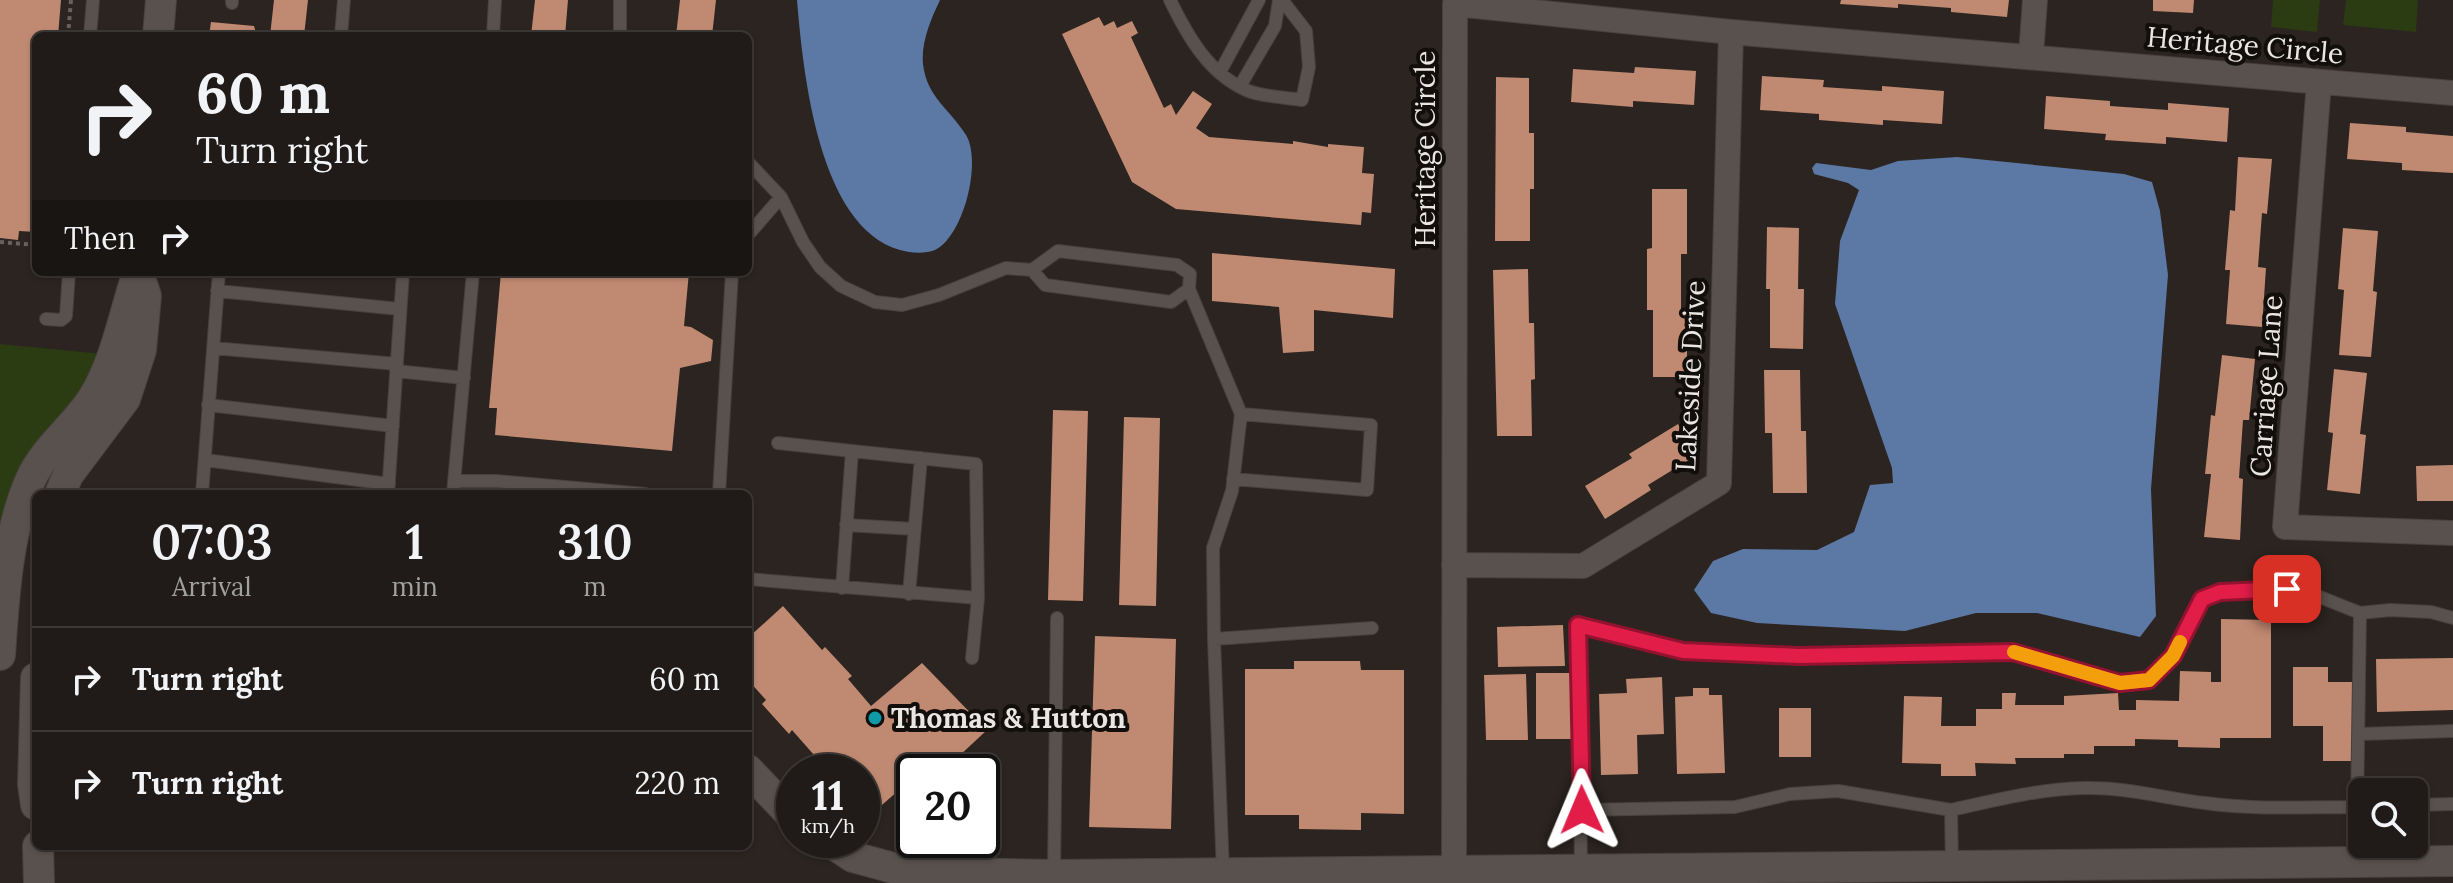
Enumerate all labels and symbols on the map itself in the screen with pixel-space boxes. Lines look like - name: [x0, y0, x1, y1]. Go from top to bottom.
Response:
- street label: Heritage Circle: [2145, 18, 2345, 72]
- street label: Heritage Circle: [1407, 50, 1443, 248]
- street label: Lakeside Drive: [1667, 279, 1713, 473]
- street label: Carriage Lane: [2242, 294, 2290, 478]
- pin: [2253, 555, 2321, 623]
- place label: Thomas & Hutton: [891, 700, 1126, 736]
- marker: Thomas & Hutton: [866, 709, 884, 727]
- speed limit sign: 20: [896, 754, 1000, 858]
- position arrow: [1540, 768, 1624, 852]

